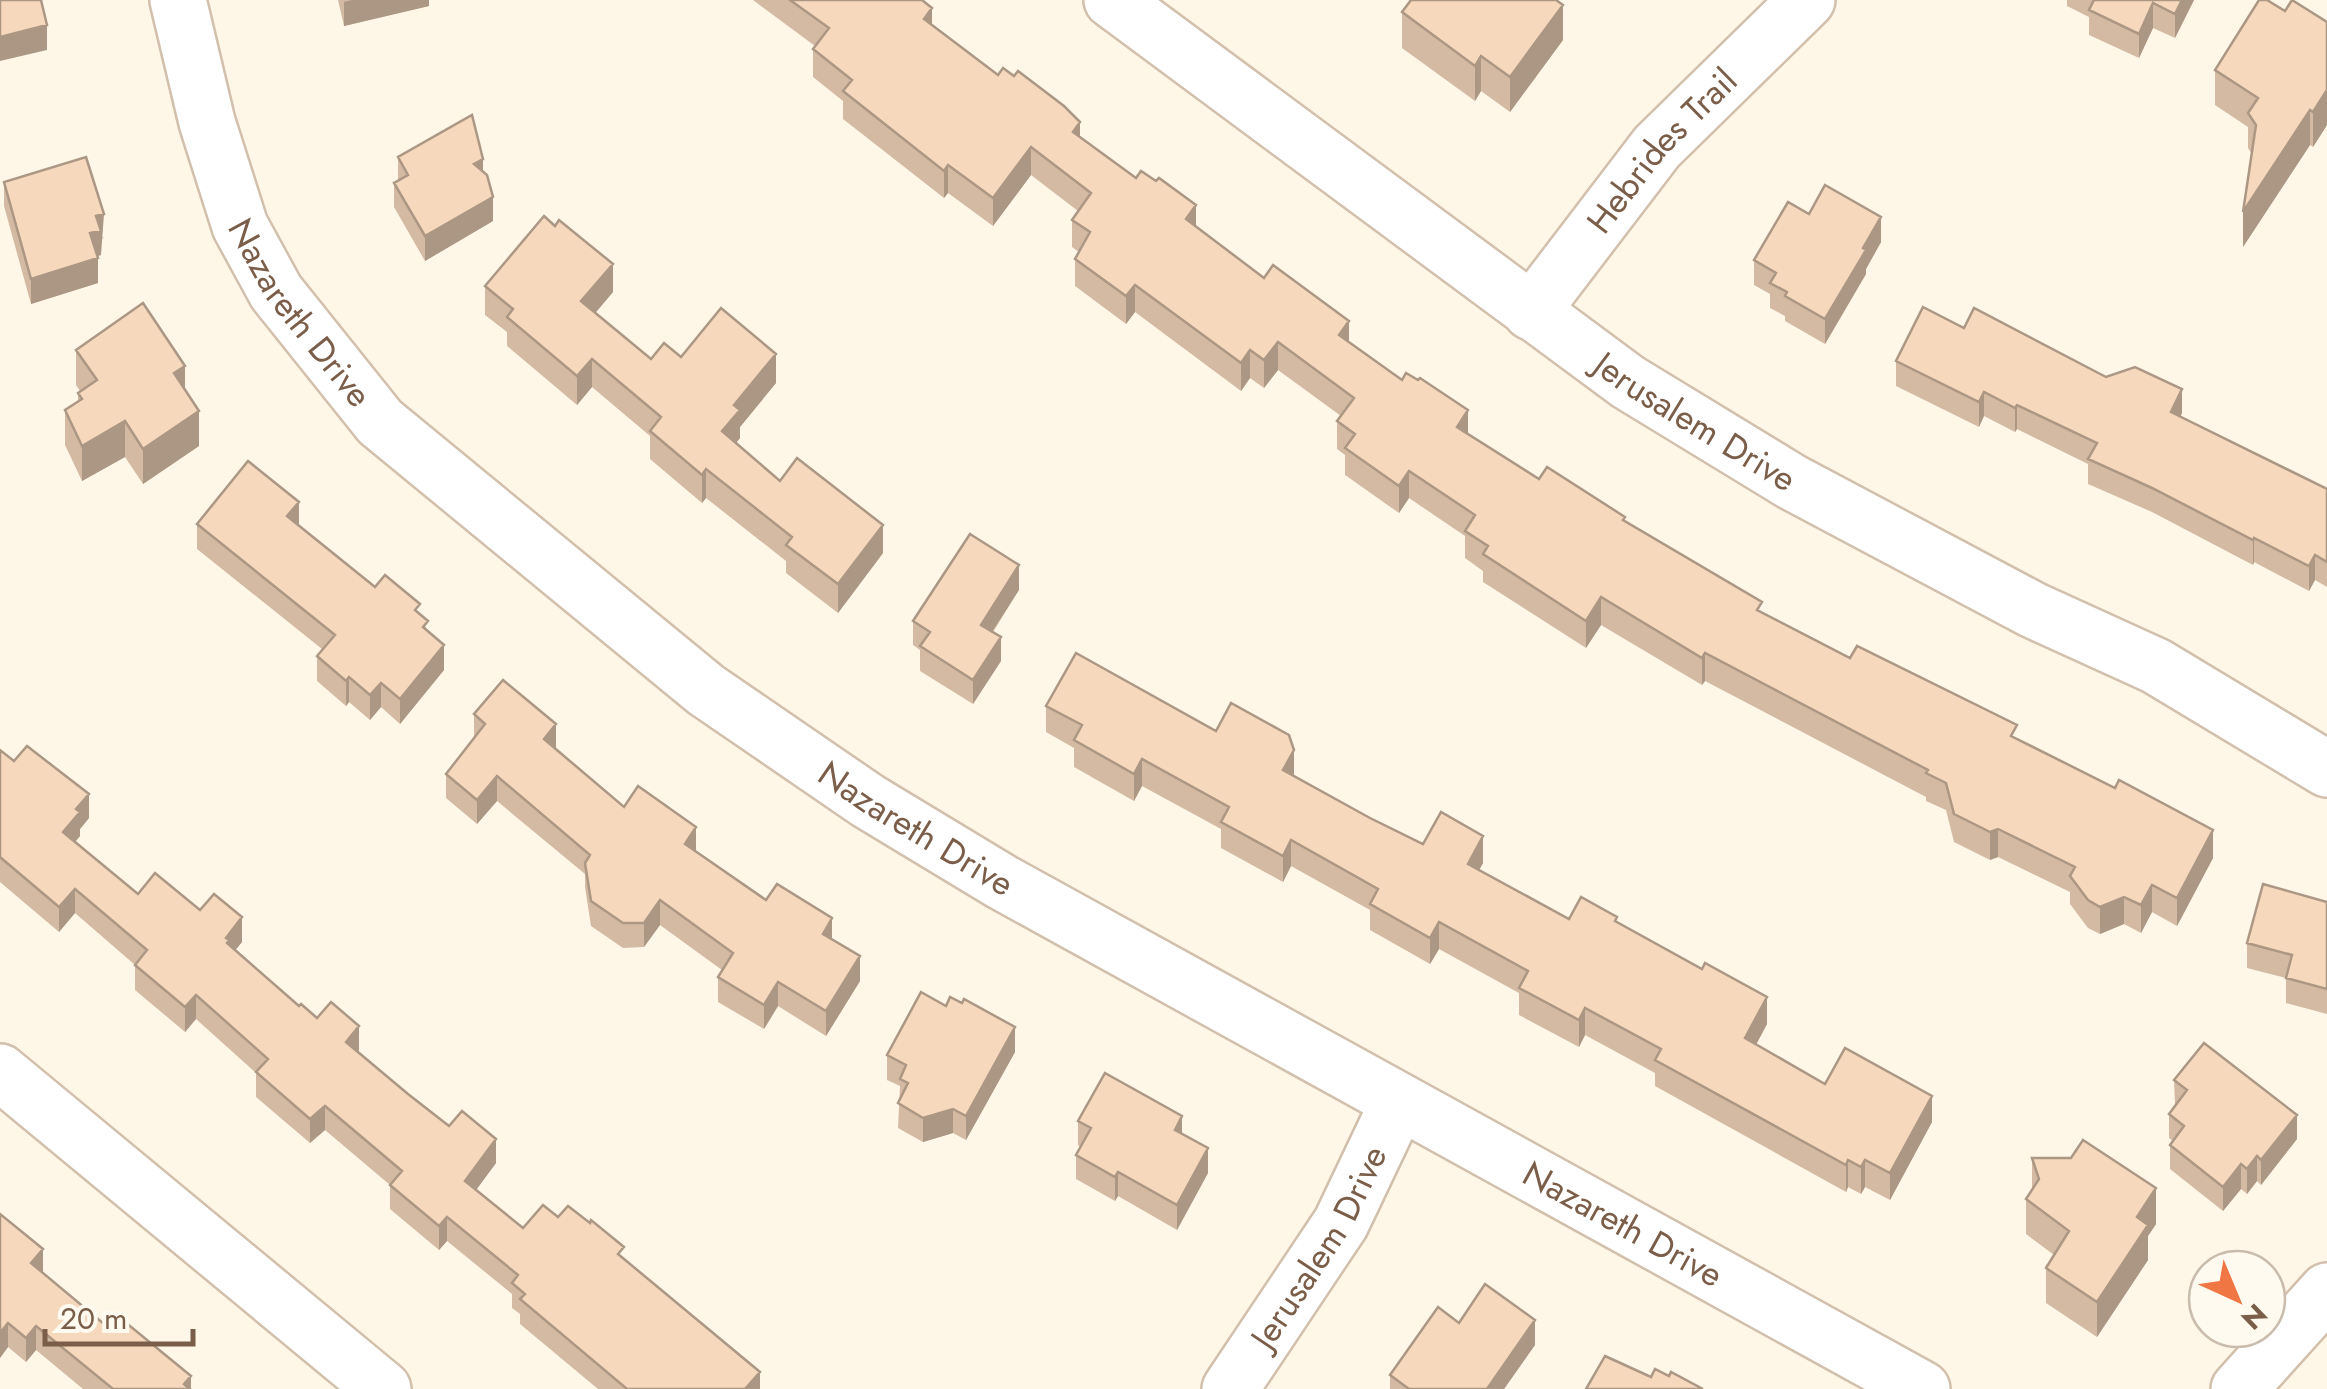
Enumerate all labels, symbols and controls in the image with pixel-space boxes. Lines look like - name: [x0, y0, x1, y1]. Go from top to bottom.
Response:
- street label: Hebrides Trail: [1575, 57, 1748, 244]
- street label: Nazareth Drive: [216, 209, 384, 418]
- street label: Jerusalem Drive: [1580, 338, 1806, 504]
- street label: Nazareth Drive: [808, 749, 1023, 909]
- street label: Jerusalem Drive: [1237, 1137, 1399, 1362]
- street label: Nazareth Drive: [1514, 1149, 1732, 1300]
- north arrow: [2187, 1249, 2287, 1349]
- scale bar: [45, 1284, 192, 1346]
- text: N: [2232, 1294, 2276, 1339]
- text: 20 m: [60, 1297, 127, 1340]

